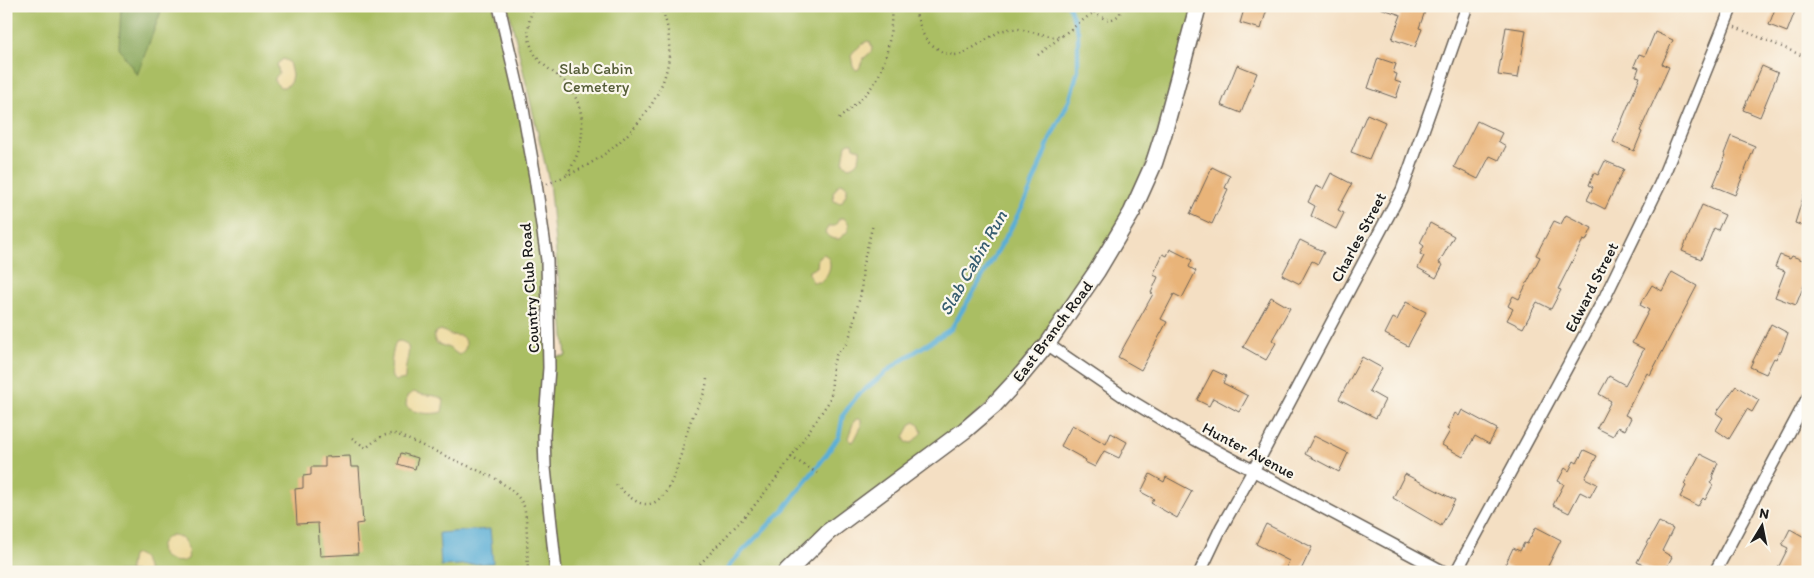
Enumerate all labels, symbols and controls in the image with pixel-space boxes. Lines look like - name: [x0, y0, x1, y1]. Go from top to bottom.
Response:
- park label: Slab Cabin Cemetery: [559, 59, 633, 96]
- street label: Charles Street: [1327, 189, 1390, 285]
- water label: Slab Cabin Run: [934, 206, 1012, 319]
- street label: Country Club Road: [515, 222, 544, 354]
- street label: Edward Street: [1561, 239, 1622, 335]
- street label: East Branch Road: [1008, 277, 1097, 386]
- street label: Hunter Avenue: [1199, 418, 1299, 483]
- north arrow: [1736, 500, 1786, 550]
- text: N: [1758, 504, 1770, 523]

